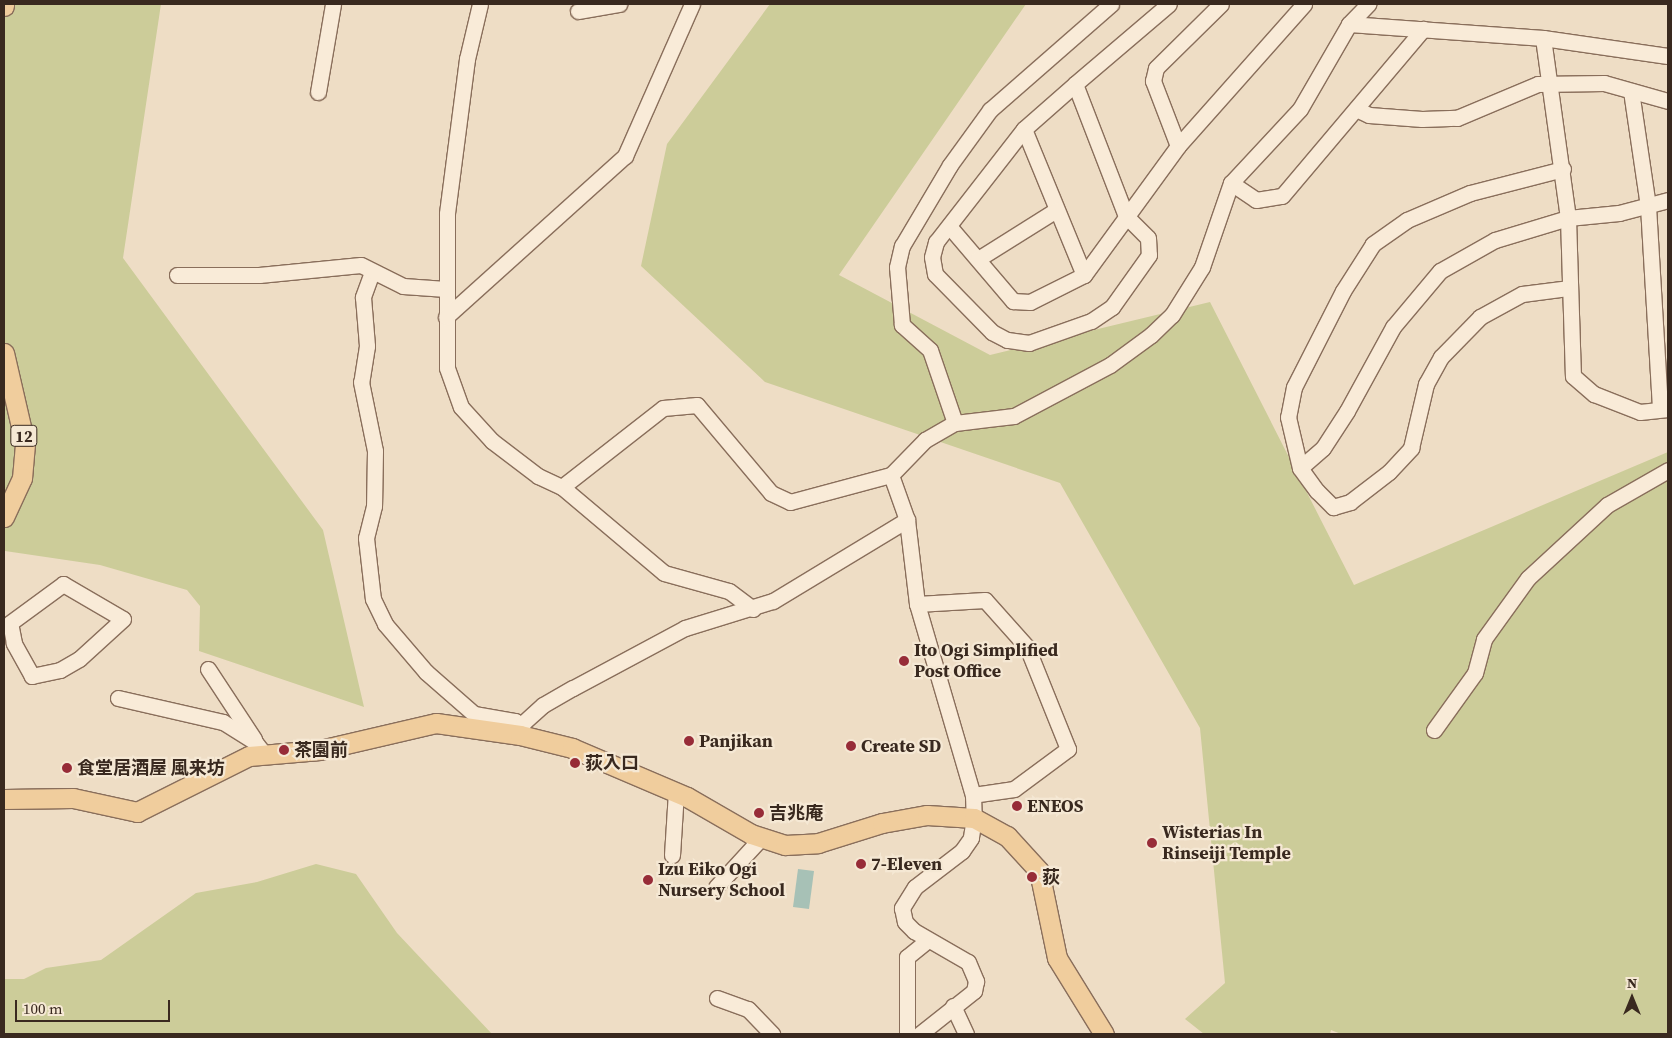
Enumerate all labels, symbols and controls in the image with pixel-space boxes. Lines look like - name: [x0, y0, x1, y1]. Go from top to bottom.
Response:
- road number: 12: [10, 422, 38, 450]
- place label: Ito Ogi Simplified Post Office: [914, 640, 1058, 682]
- marker: Ito Ogi Simplified Post Office: [898, 655, 910, 667]
- place label: Panjikan: [699, 730, 773, 752]
- marker: Panjikan: [683, 735, 695, 747]
- place label: Create SD: [861, 735, 941, 757]
- place label: 茶園前: [294, 739, 348, 761]
- marker: Create SD: [845, 740, 857, 752]
- marker: 茶園前: [278, 744, 290, 756]
- place label: 荻入口: [585, 752, 639, 774]
- place label: 食堂居酒屋 風来坊: [77, 757, 225, 779]
- marker: 荻入口: [569, 757, 581, 769]
- marker: 食堂居酒屋 風来坊: [61, 762, 73, 774]
- place label: ENEOS: [1027, 795, 1083, 817]
- marker: ENEOS: [1011, 800, 1023, 812]
- place label: 吉兆庵: [769, 802, 823, 824]
- marker: 吉兆庵: [753, 807, 765, 819]
- place label: Wisterias In Rinseiji Temple: [1162, 822, 1291, 864]
- marker: Wisterias In Rinseiji Temple: [1146, 837, 1158, 849]
- place label: 7-Eleven: [871, 853, 942, 875]
- marker: 7-Eleven: [855, 858, 867, 870]
- place label: Izu Eiko Ogi Nursery School: [658, 859, 785, 902]
- place label: 荻: [1042, 866, 1060, 888]
- marker: 荻: [1026, 871, 1038, 883]
- marker: Izu Eiko Ogi Nursery School: [642, 874, 654, 886]
- north arrow: [1607, 973, 1657, 1023]
- text: N: [1627, 973, 1637, 993]
- scale bar: [18, 990, 172, 1022]
- text: 100 m: [23, 998, 63, 1019]

